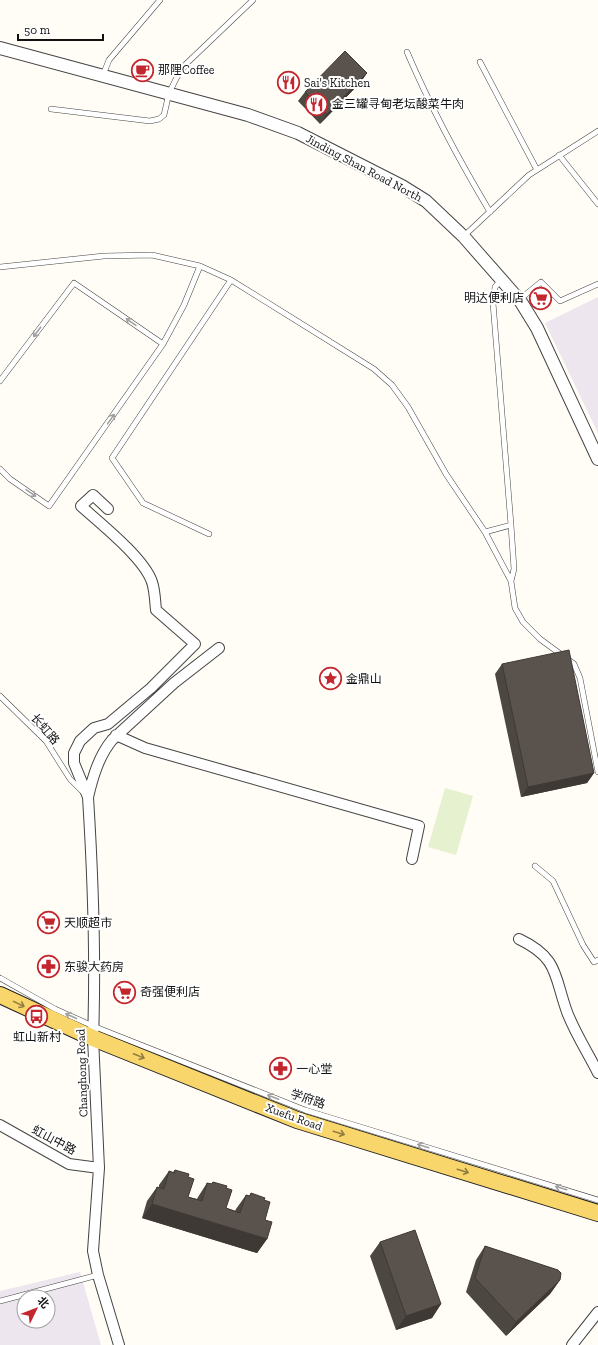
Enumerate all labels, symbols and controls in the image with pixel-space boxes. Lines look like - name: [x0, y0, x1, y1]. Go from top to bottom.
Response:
- scale bar: [18, 16, 103, 42]
- text: 50 m: [24, 23, 51, 37]
- cafe icon: 那䧉Coffee: [129, 57, 155, 83]
- place label: 那䧉Coffee: [158, 63, 215, 77]
- restaurant icon: Sai's Kitchen: [276, 70, 302, 96]
- place label: Sai's Kitchen: [304, 76, 370, 90]
- restaurant icon: 金三罐寻甸老坛酸菜牛肉: [303, 91, 329, 117]
- place label: 金三罐寻甸老坛酸菜牛肉: [332, 97, 464, 111]
- street label: Jinding Shan Road North: [303, 131, 425, 205]
- supermarket icon: 明达便利店: [527, 285, 553, 311]
- place label: 明达便利店: [464, 291, 524, 305]
- one-way arrow: [125, 318, 136, 326]
- one-way arrow: [33, 326, 41, 337]
- one-way arrow: [107, 413, 115, 424]
- one-way arrow: [25, 489, 36, 497]
- place icon: 金鼎山: [317, 666, 343, 692]
- place label: 金鼎山: [346, 672, 382, 686]
- street label: 长虹路: [28, 711, 62, 747]
- supermarket icon: 天顺超市: [35, 910, 61, 936]
- place label: 天顺超市: [64, 916, 112, 930]
- pharmacy icon: 东骏大药房: [36, 954, 62, 980]
- place label: 东骏大药房: [64, 960, 124, 974]
- supermarket icon: 奇强便利店: [112, 979, 138, 1005]
- place label: 奇强便利店: [140, 985, 200, 999]
- one-way arrow: [13, 1001, 25, 1008]
- bus stop icon: 虹山新村: [24, 1003, 50, 1029]
- one-way arrow: [65, 1012, 77, 1020]
- street label: Changhong Road: [73, 1028, 91, 1118]
- place label: 虹山新村: [13, 1030, 62, 1044]
- one-way arrow: [132, 1053, 144, 1061]
- pharmacy icon: 一心堂: [267, 1056, 293, 1082]
- place label: 一心堂: [296, 1062, 332, 1076]
- street label: 学府路: [289, 1087, 327, 1111]
- one-way arrow: [267, 1093, 279, 1100]
- street label: Xuefu Road: [264, 1100, 324, 1134]
- street label: 虹山中路: [30, 1123, 78, 1157]
- one-way arrow: [332, 1130, 345, 1137]
- one-way arrow: [417, 1142, 430, 1149]
- one-way arrow: [456, 1168, 469, 1175]
- one-way arrow: [555, 1184, 567, 1192]
- north arrow: [16, 1289, 56, 1329]
- text: 北: [34, 1294, 51, 1311]

